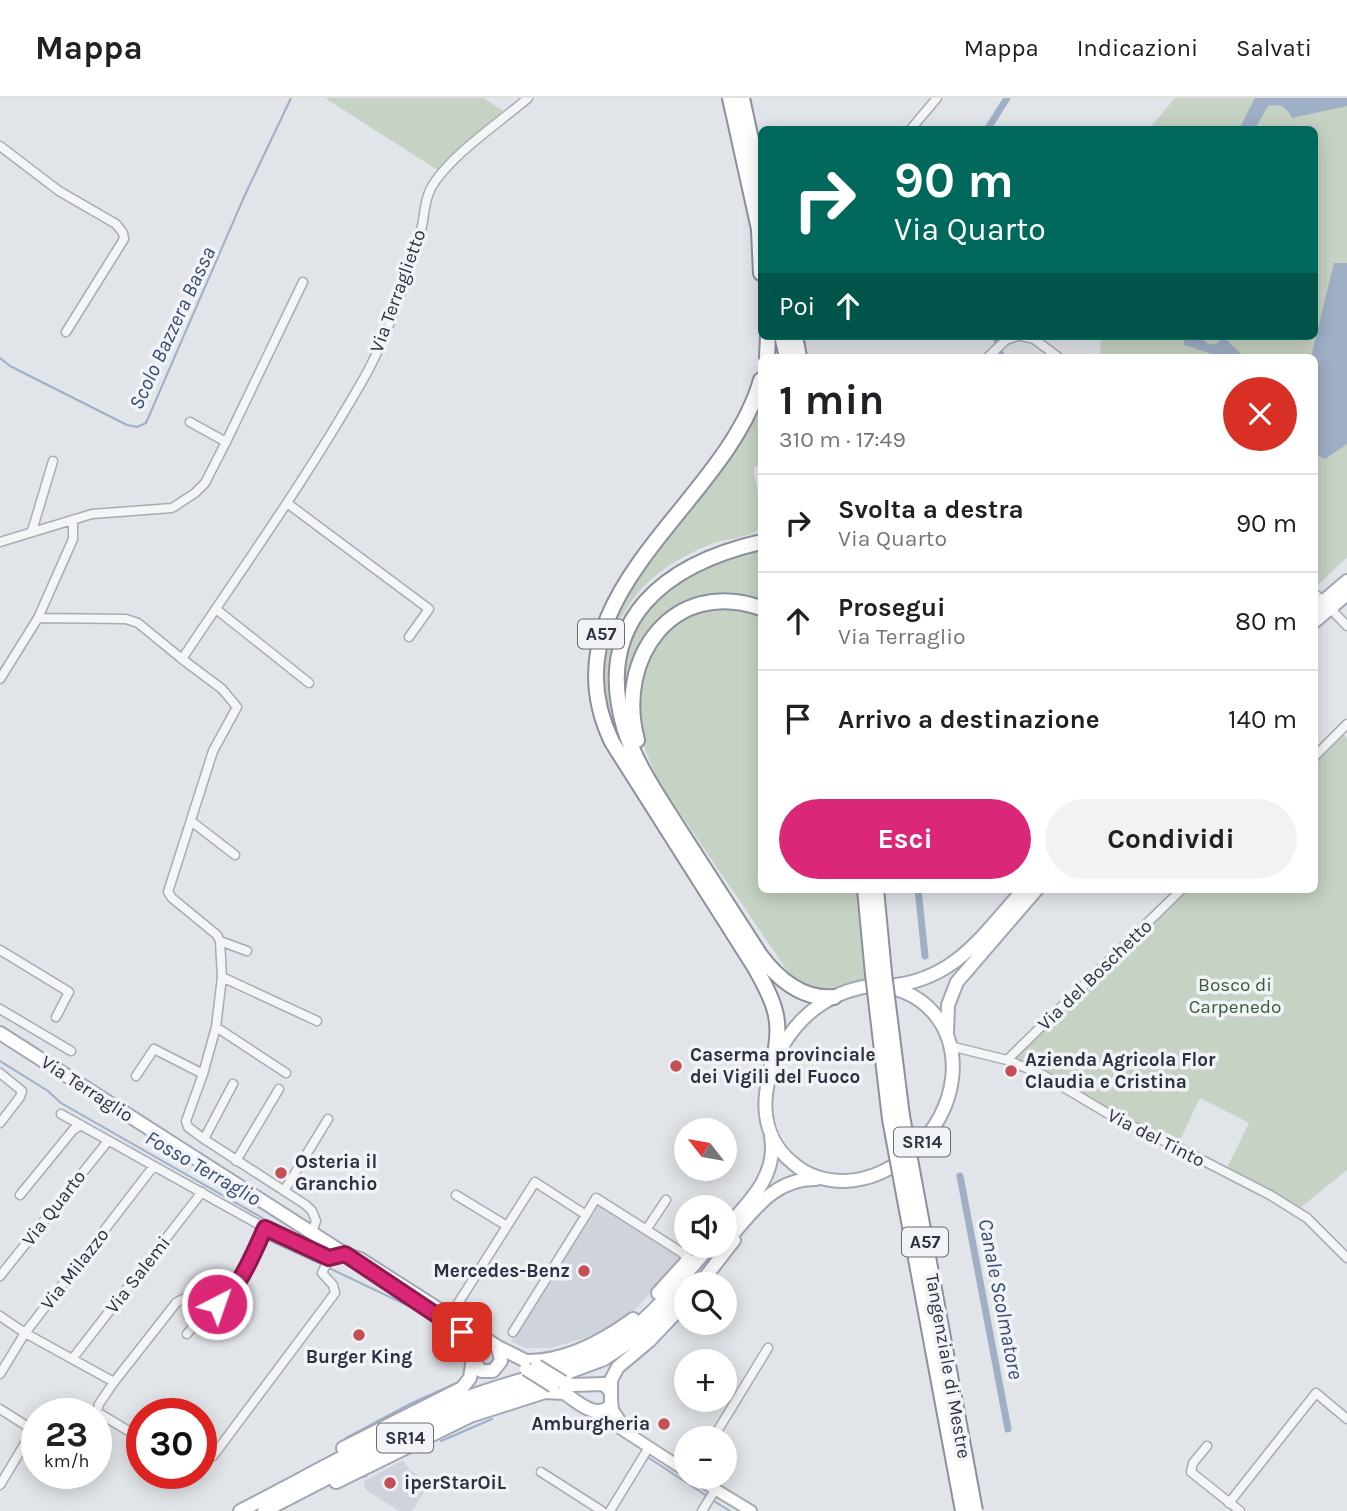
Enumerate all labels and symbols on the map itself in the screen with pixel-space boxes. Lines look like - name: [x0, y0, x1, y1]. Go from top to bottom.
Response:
- street label: Via Terraglietto: [366, 226, 430, 356]
- water label: Scolo Bazzera Bassa: [124, 243, 220, 413]
- road number: A57: [578, 620, 624, 648]
- street label: Via del Boschetto: [1033, 915, 1157, 1035]
- park label: Bosco di Carpenedo: [1189, 974, 1281, 1018]
- place label: Caserma provinciale dei Vigili del Fuoco: [690, 1044, 876, 1088]
- place label: Azienda Agricola Flor Claudia e Cristina: [1025, 1049, 1216, 1093]
- street label: Via Terraglio: [37, 1051, 137, 1127]
- marker: Caserma provinciale dei Vigili del Fuoco: [668, 1058, 684, 1074]
- marker: Azienda Agricola Flor Claudia e Cristina: [1003, 1063, 1019, 1079]
- street label: Via del Tinto: [1104, 1104, 1208, 1172]
- north arrow: [674, 1118, 737, 1181]
- water label: Fosso Terraglio: [141, 1125, 265, 1211]
- road number: SR14: [894, 1128, 950, 1156]
- place label: Osteria il Granchio: [295, 1151, 377, 1195]
- marker: Osteria il Granchio: [273, 1165, 289, 1181]
- street label: Via Quarto: [18, 1166, 90, 1250]
- water label: Canale Scolmatore: [974, 1217, 1028, 1382]
- street label: Via Milazzo: [36, 1224, 114, 1314]
- road number: A57: [902, 1227, 948, 1256]
- street label: Via Salemi: [101, 1232, 175, 1318]
- place label: Mercedes-Benz: [433, 1260, 570, 1282]
- marker: Mercedes-Benz: [576, 1263, 592, 1279]
- position arrow: [180, 1267, 254, 1341]
- street label: Tangenziale di Mestre: [921, 1272, 975, 1460]
- pin: [432, 1302, 492, 1362]
- marker: Burger King: [351, 1327, 367, 1343]
- place label: Burger King: [306, 1346, 412, 1368]
- speed limit sign: 30: [126, 1398, 217, 1489]
- place label: Amburgheria: [531, 1413, 650, 1435]
- marker: Amburgheria: [656, 1416, 672, 1432]
- road number: SR14: [377, 1423, 433, 1452]
- place label: iperStarOiL: [404, 1472, 507, 1494]
- marker: iperStarOiL: [382, 1475, 398, 1491]

